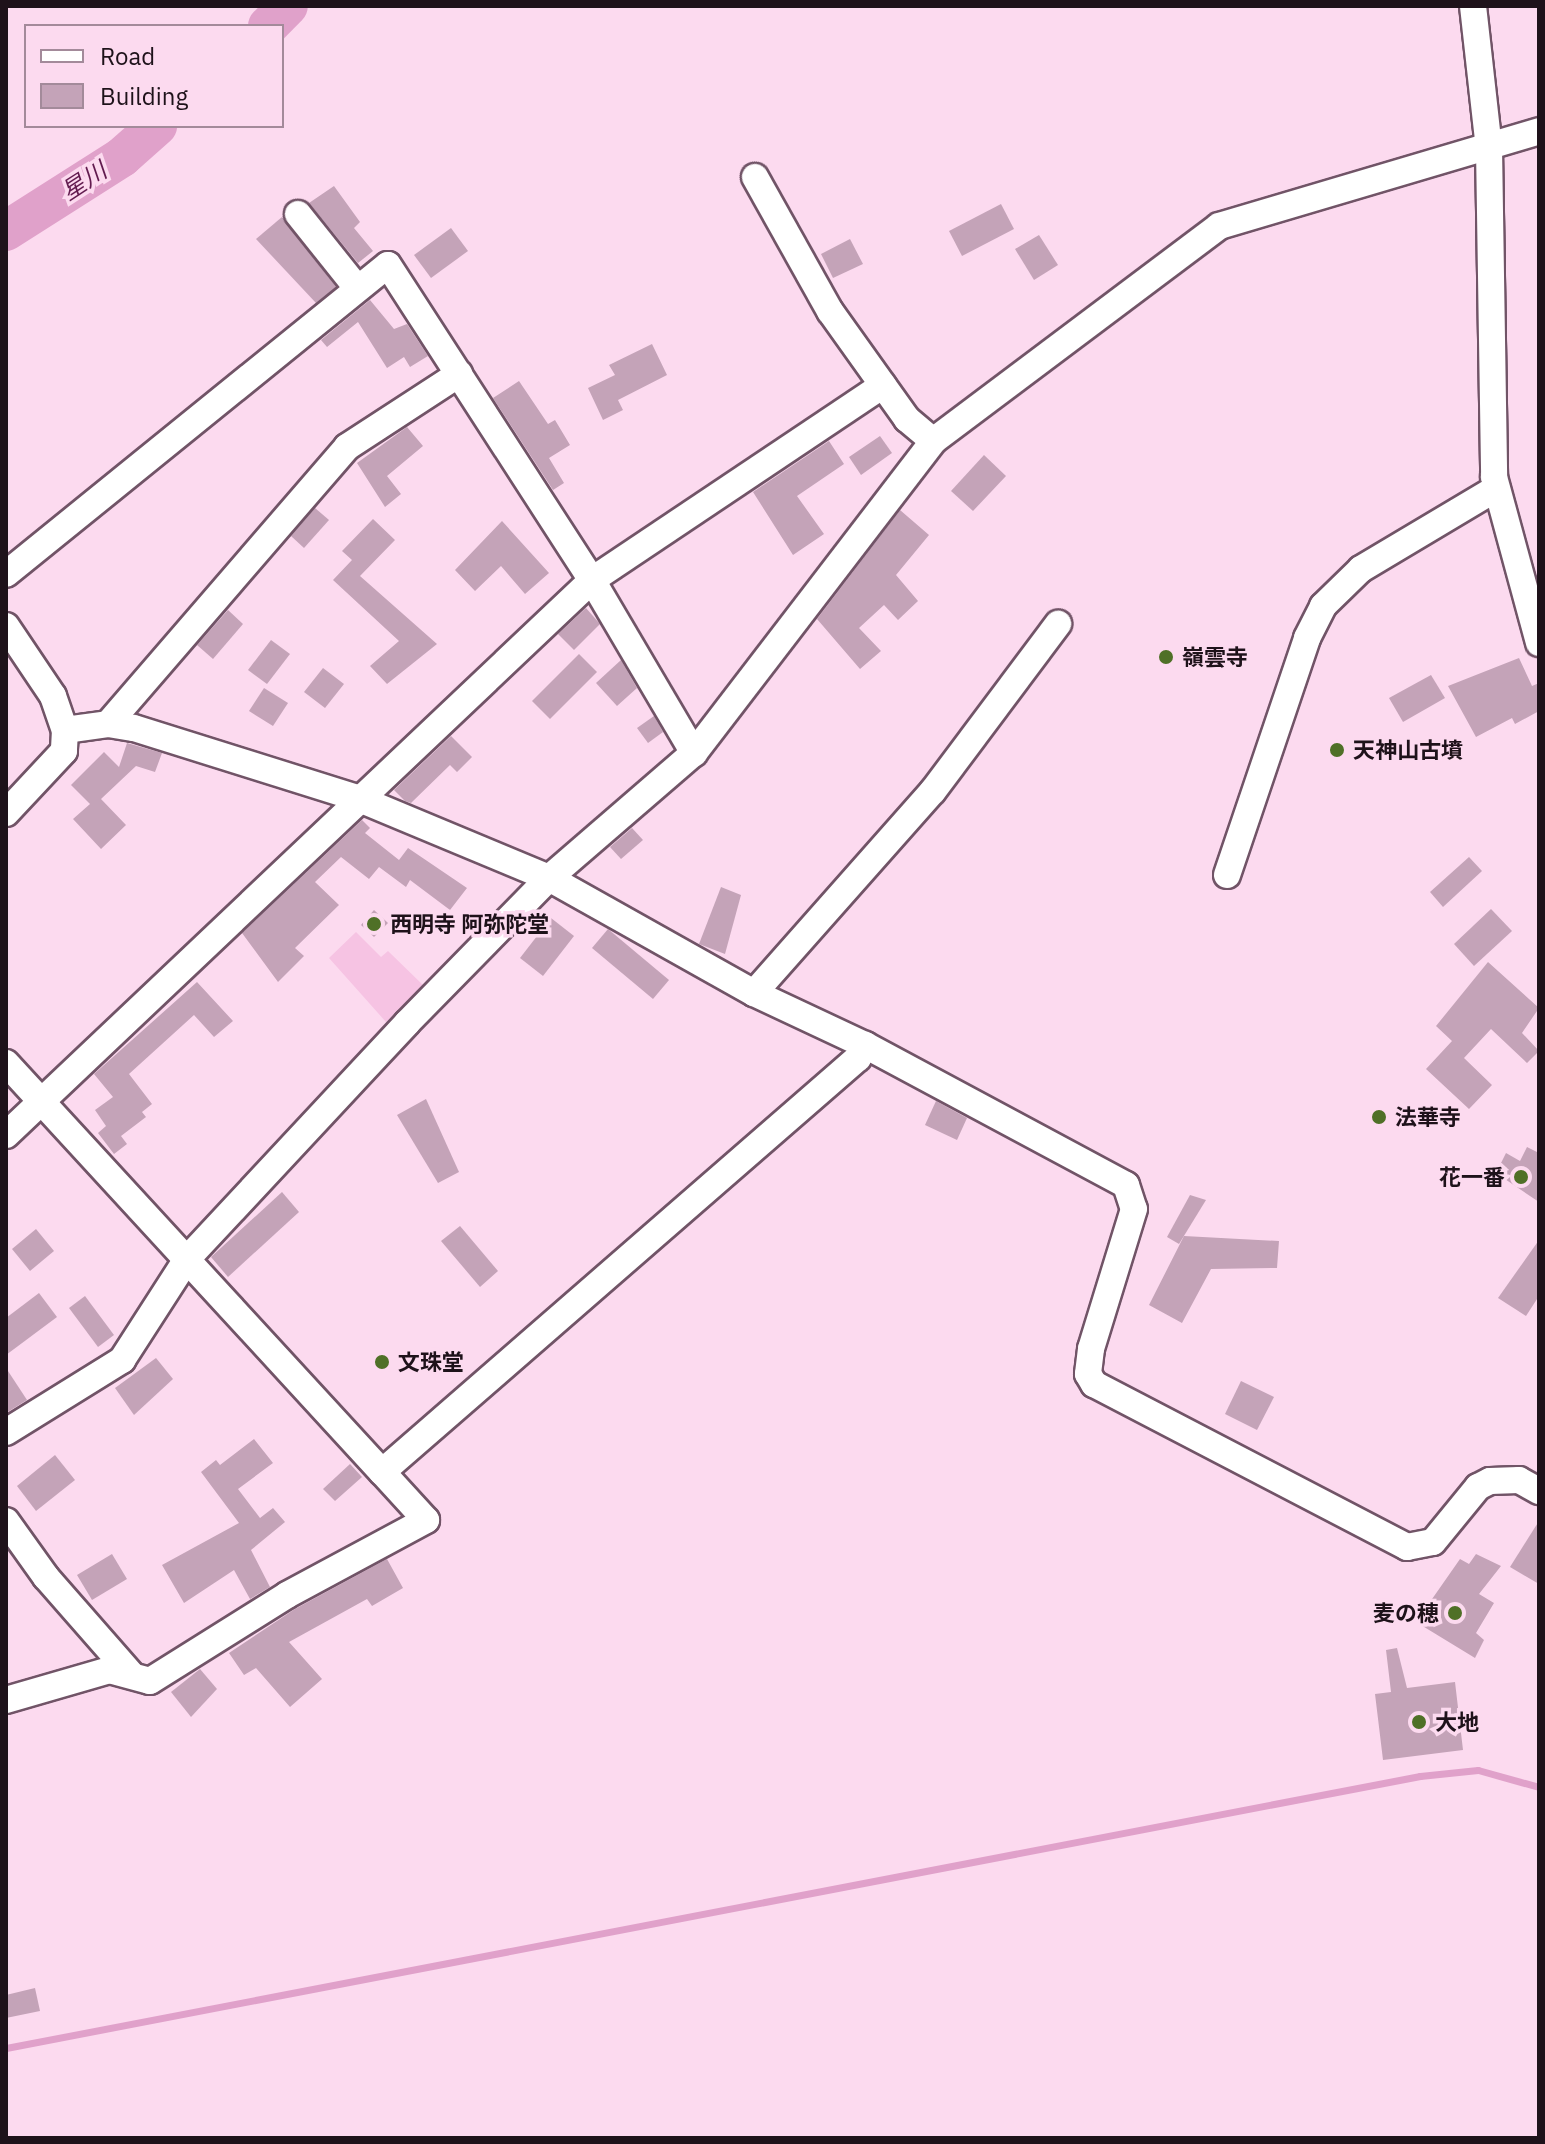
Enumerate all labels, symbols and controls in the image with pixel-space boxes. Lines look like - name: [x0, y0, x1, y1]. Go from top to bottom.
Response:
- legend: [24, 24, 284, 128]
- text: Road: [100, 40, 155, 72]
- text: Building: [100, 80, 188, 112]
- water label: 星川: [56, 156, 112, 206]
- place label: 嶺雲寺: [1182, 644, 1248, 670]
- marker: 嶺雲寺: [1157, 648, 1175, 666]
- place label: 天神山古墳: [1353, 737, 1463, 763]
- marker: 天神山古墳: [1328, 741, 1346, 759]
- place label: 西明寺 阿弥陀堂: [390, 911, 549, 937]
- marker: 西明寺 阿弥陀堂: [365, 915, 383, 933]
- place label: 法華寺: [1395, 1104, 1461, 1130]
- marker: 法華寺: [1370, 1108, 1388, 1126]
- place label: 花一番: [1439, 1164, 1505, 1190]
- marker: 花一番: [1512, 1168, 1530, 1186]
- place label: 文珠堂: [398, 1349, 464, 1375]
- marker: 文珠堂: [373, 1353, 391, 1371]
- place label: 麦の穂: [1373, 1600, 1439, 1626]
- marker: 麦の穂: [1446, 1604, 1464, 1622]
- place label: 大地: [1435, 1709, 1479, 1735]
- marker: 大地: [1410, 1713, 1428, 1731]

